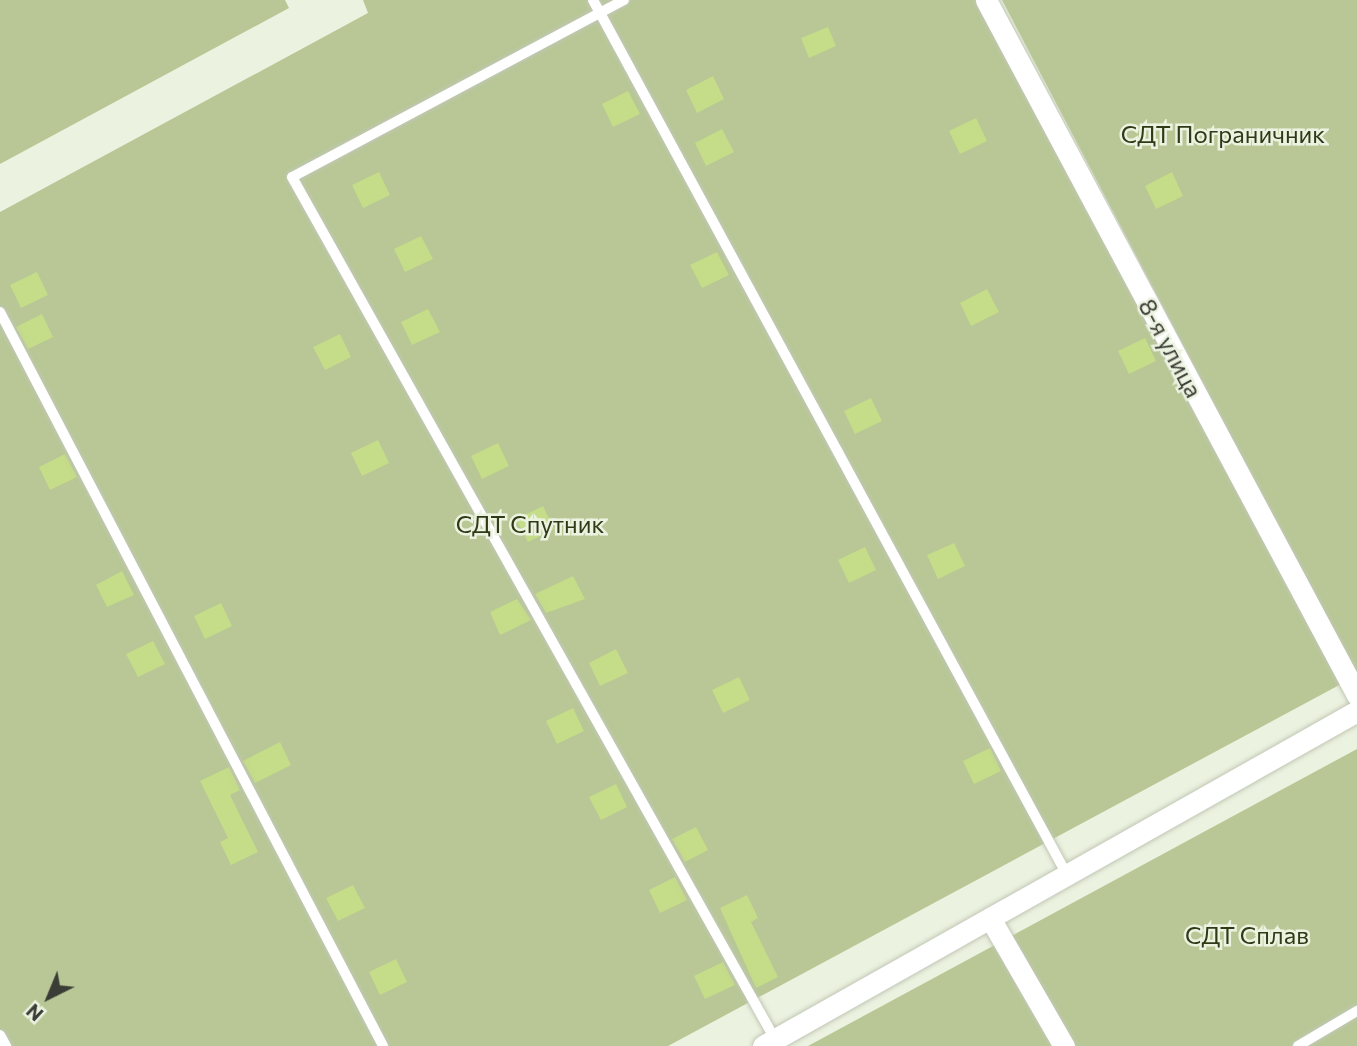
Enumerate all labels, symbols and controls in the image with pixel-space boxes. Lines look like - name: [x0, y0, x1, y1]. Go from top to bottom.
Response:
- park label: СДТ Пограничник: [1121, 120, 1325, 148]
- street label: 8-я улица: [1133, 294, 1209, 402]
- park label: СДТ Спутник: [456, 510, 604, 538]
- park label: СДТ Сплав: [1185, 921, 1309, 949]
- north arrow: [14, 962, 84, 1032]
- text: N: [21, 999, 47, 1026]

